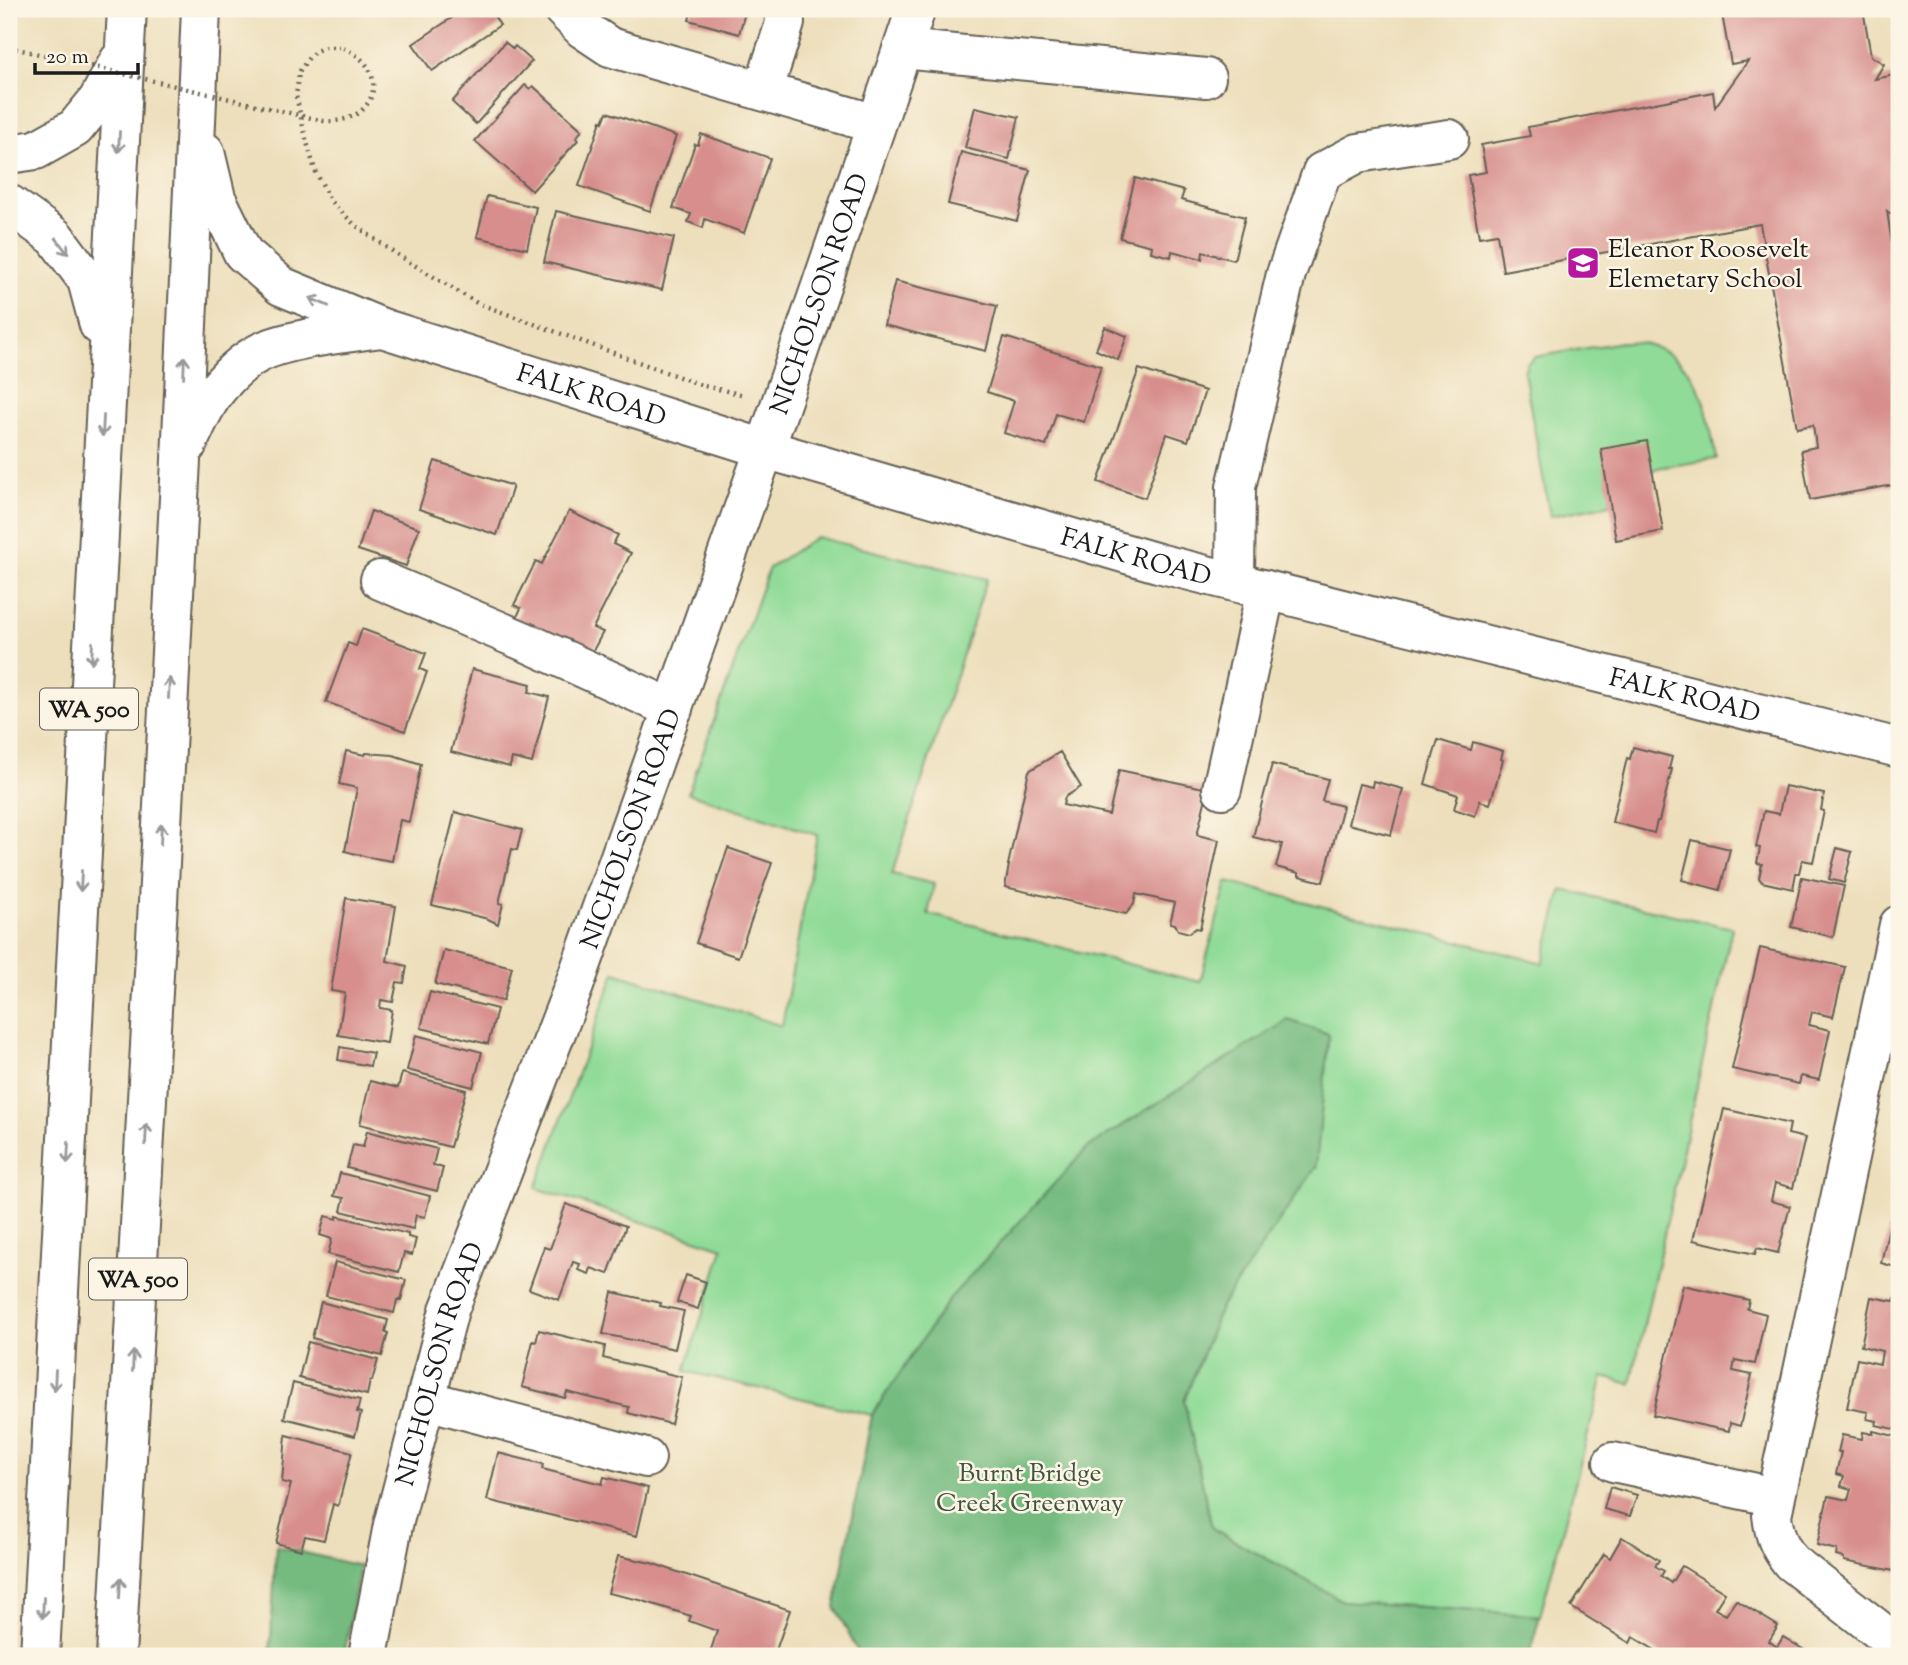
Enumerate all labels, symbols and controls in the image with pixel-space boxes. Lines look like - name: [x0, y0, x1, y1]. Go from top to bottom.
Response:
- scale bar: [35, 32, 138, 76]
- text: 20 m: [46, 43, 89, 73]
- one-way arrow: [112, 130, 125, 153]
- street label: NICHOLSON ROAD: [762, 169, 879, 420]
- place label: Eleanor Roosevelt Elemetary School: [1608, 232, 1809, 299]
- one-way arrow: [54, 236, 69, 255]
- school or university icon: Eleanor Roosevelt Elemetary School: [1564, 244, 1602, 282]
- one-way arrow: [308, 294, 330, 307]
- one-way arrow: [178, 356, 191, 379]
- street label: FALK ROAD: [512, 356, 670, 438]
- one-way arrow: [97, 414, 110, 437]
- street label: FALK ROAD: [1056, 520, 1215, 597]
- one-way arrow: [86, 642, 99, 665]
- street label: FALK ROAD: [1605, 660, 1764, 734]
- one-way arrow: [162, 677, 175, 700]
- road number: WA 500: [40, 688, 138, 730]
- street label: NICHOLSON ROAD: [573, 704, 692, 955]
- one-way arrow: [155, 822, 168, 845]
- one-way arrow: [74, 869, 87, 891]
- one-way arrow: [139, 1123, 152, 1146]
- one-way arrow: [61, 1142, 74, 1165]
- street label: NICHOLSON ROAD: [388, 1237, 494, 1490]
- road number: WA 500: [89, 1259, 187, 1300]
- one-way arrow: [127, 1350, 140, 1373]
- one-way arrow: [49, 1369, 62, 1392]
- park label: Burnt Bridge Creek Greenway: [936, 1456, 1124, 1523]
- one-way arrow: [113, 1577, 126, 1600]
- one-way arrow: [36, 1596, 49, 1618]

